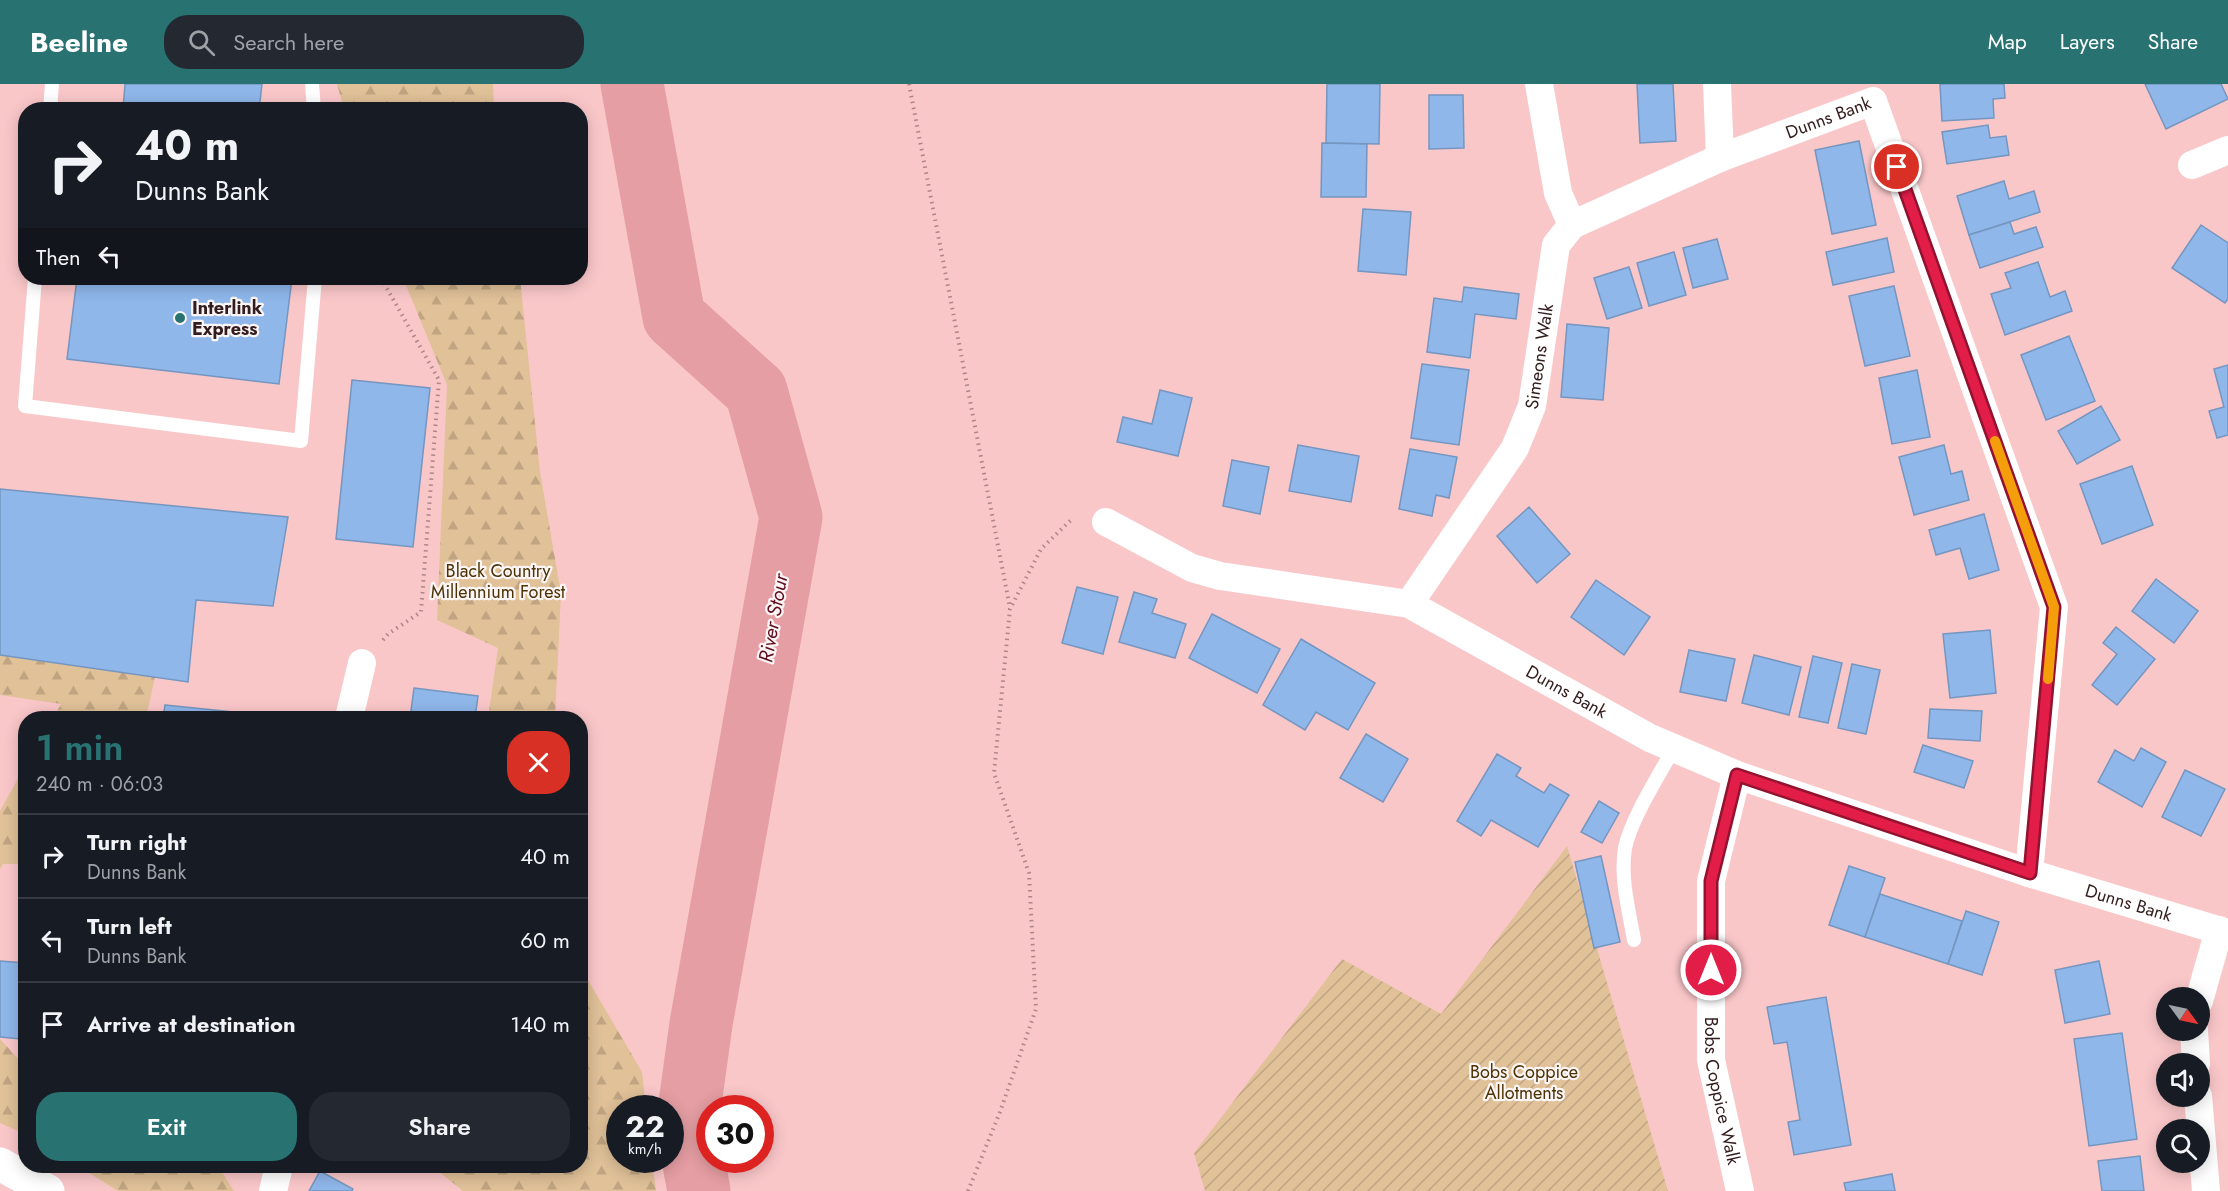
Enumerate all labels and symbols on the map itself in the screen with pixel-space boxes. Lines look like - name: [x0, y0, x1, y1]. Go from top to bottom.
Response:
- street label: Dunns Bank: [1782, 90, 1875, 145]
- pin: [1871, 141, 1922, 192]
- place label: Interlink Express: [192, 295, 263, 342]
- street label: Simeons Walk: [1519, 302, 1560, 411]
- marker: Interlink Express: [173, 311, 187, 325]
- park label: Black Country Millennium Forest: [431, 558, 566, 605]
- water label: River Stour: [751, 570, 796, 665]
- street label: Dunns Bank: [1521, 659, 1612, 725]
- street label: Dunns Bank: [2082, 878, 2175, 928]
- position arrow: [1679, 938, 1743, 1002]
- north arrow: [2156, 987, 2210, 1041]
- street label: Bobs Coppice Walk: [1698, 1017, 1747, 1167]
- park label: Bobs Coppice Allotments: [1470, 1059, 1578, 1106]
- speed limit sign: 30: [696, 1095, 774, 1173]

